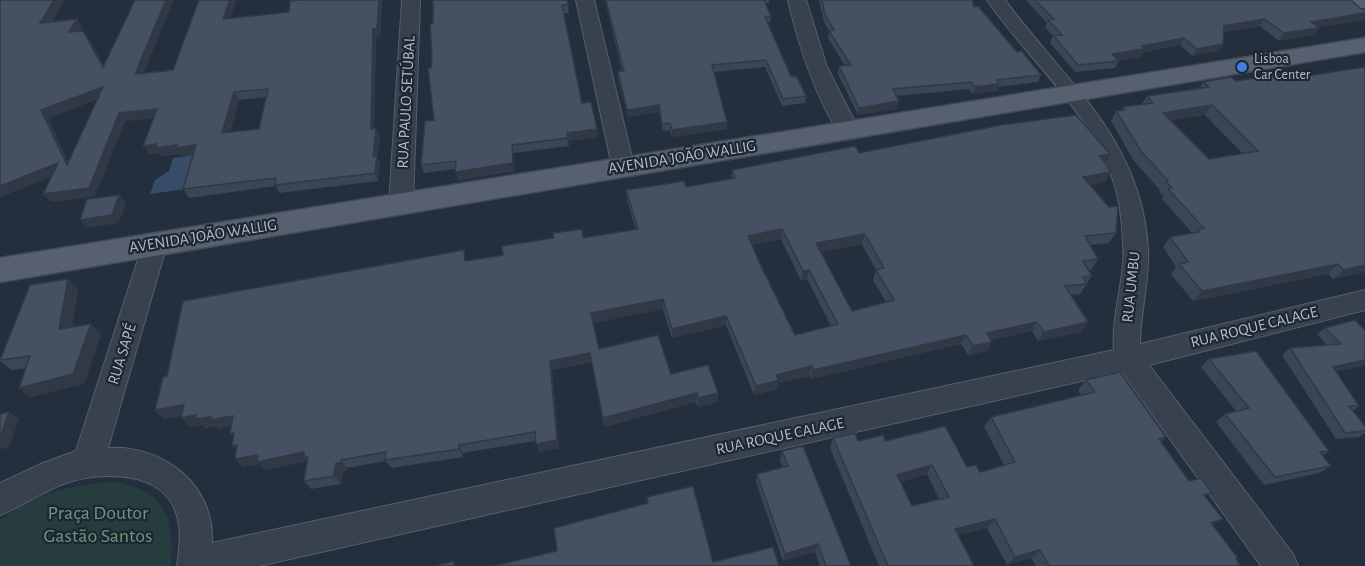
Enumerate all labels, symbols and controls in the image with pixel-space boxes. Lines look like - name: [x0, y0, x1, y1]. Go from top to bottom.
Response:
- street label: RUA PAULO SETÚBAL: [393, 35, 417, 169]
- place label: Lisboa Car Center: [1254, 52, 1311, 82]
- marker: Lisboa Car Center: [1235, 60, 1249, 74]
- street label: AVENIDA JOÃO WALLIG: [607, 135, 757, 177]
- street label: AVENIDA JOÃO WALLIG: [128, 214, 278, 256]
- street label: RUA UMBU: [1119, 251, 1143, 323]
- street label: RUA ROQUE CALAGE: [1189, 303, 1320, 351]
- street label: RUA SAPÉ: [103, 321, 139, 386]
- street label: RUA ROQUE CALAGE: [715, 415, 846, 458]
- park label: Praça Doutor Gastão Santos: [44, 503, 152, 546]

